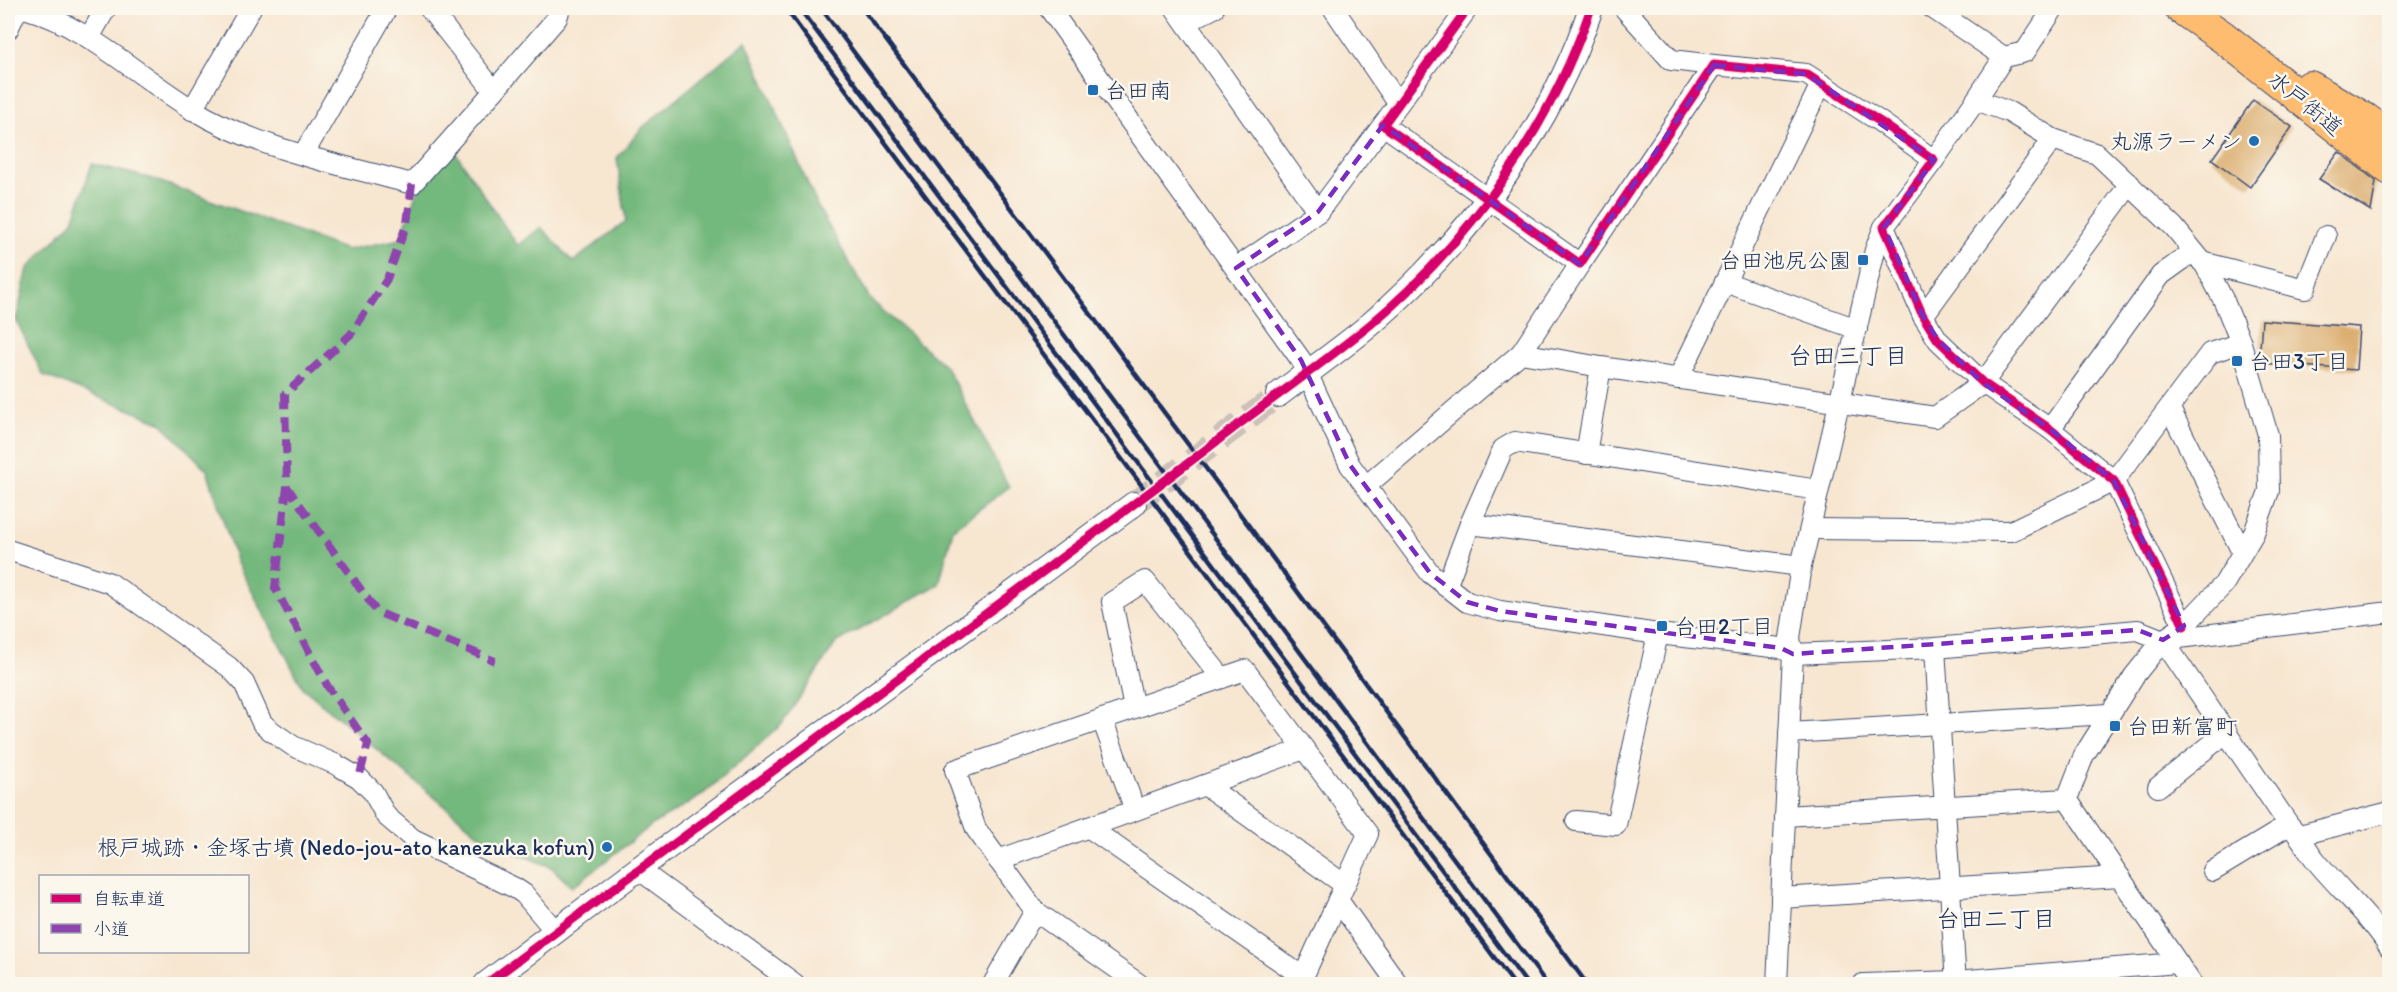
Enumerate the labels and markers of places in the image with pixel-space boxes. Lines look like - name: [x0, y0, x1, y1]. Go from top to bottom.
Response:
- place label: 台田南: [1105, 77, 1171, 104]
- marker: 台田南: [1086, 83, 1100, 97]
- place label: 丸源ラーメン: [2110, 128, 2242, 155]
- marker: 丸源ラーメン: [2247, 134, 2261, 148]
- place label: 台田池尻公園: [1719, 247, 1851, 274]
- marker: 台田池尻公園: [1856, 253, 1870, 267]
- place label: 台田3丁目: [2249, 348, 2349, 375]
- marker: 台田3丁目: [2230, 354, 2244, 368]
- place label: 台田2丁目: [1674, 613, 1774, 640]
- marker: 台田2丁目: [1655, 619, 1669, 633]
- place label: 台田新富町: [2127, 713, 2237, 740]
- marker: 台田新富町: [2108, 719, 2122, 733]
- place label: 根戸城跡・金塚古墳 (Nedo-jou-ato kanezuka kofun): [97, 834, 595, 861]
- marker: 根戸城跡・金塚古墳 (Nedo-jou-ato kanezuka kofun): [600, 840, 614, 854]

